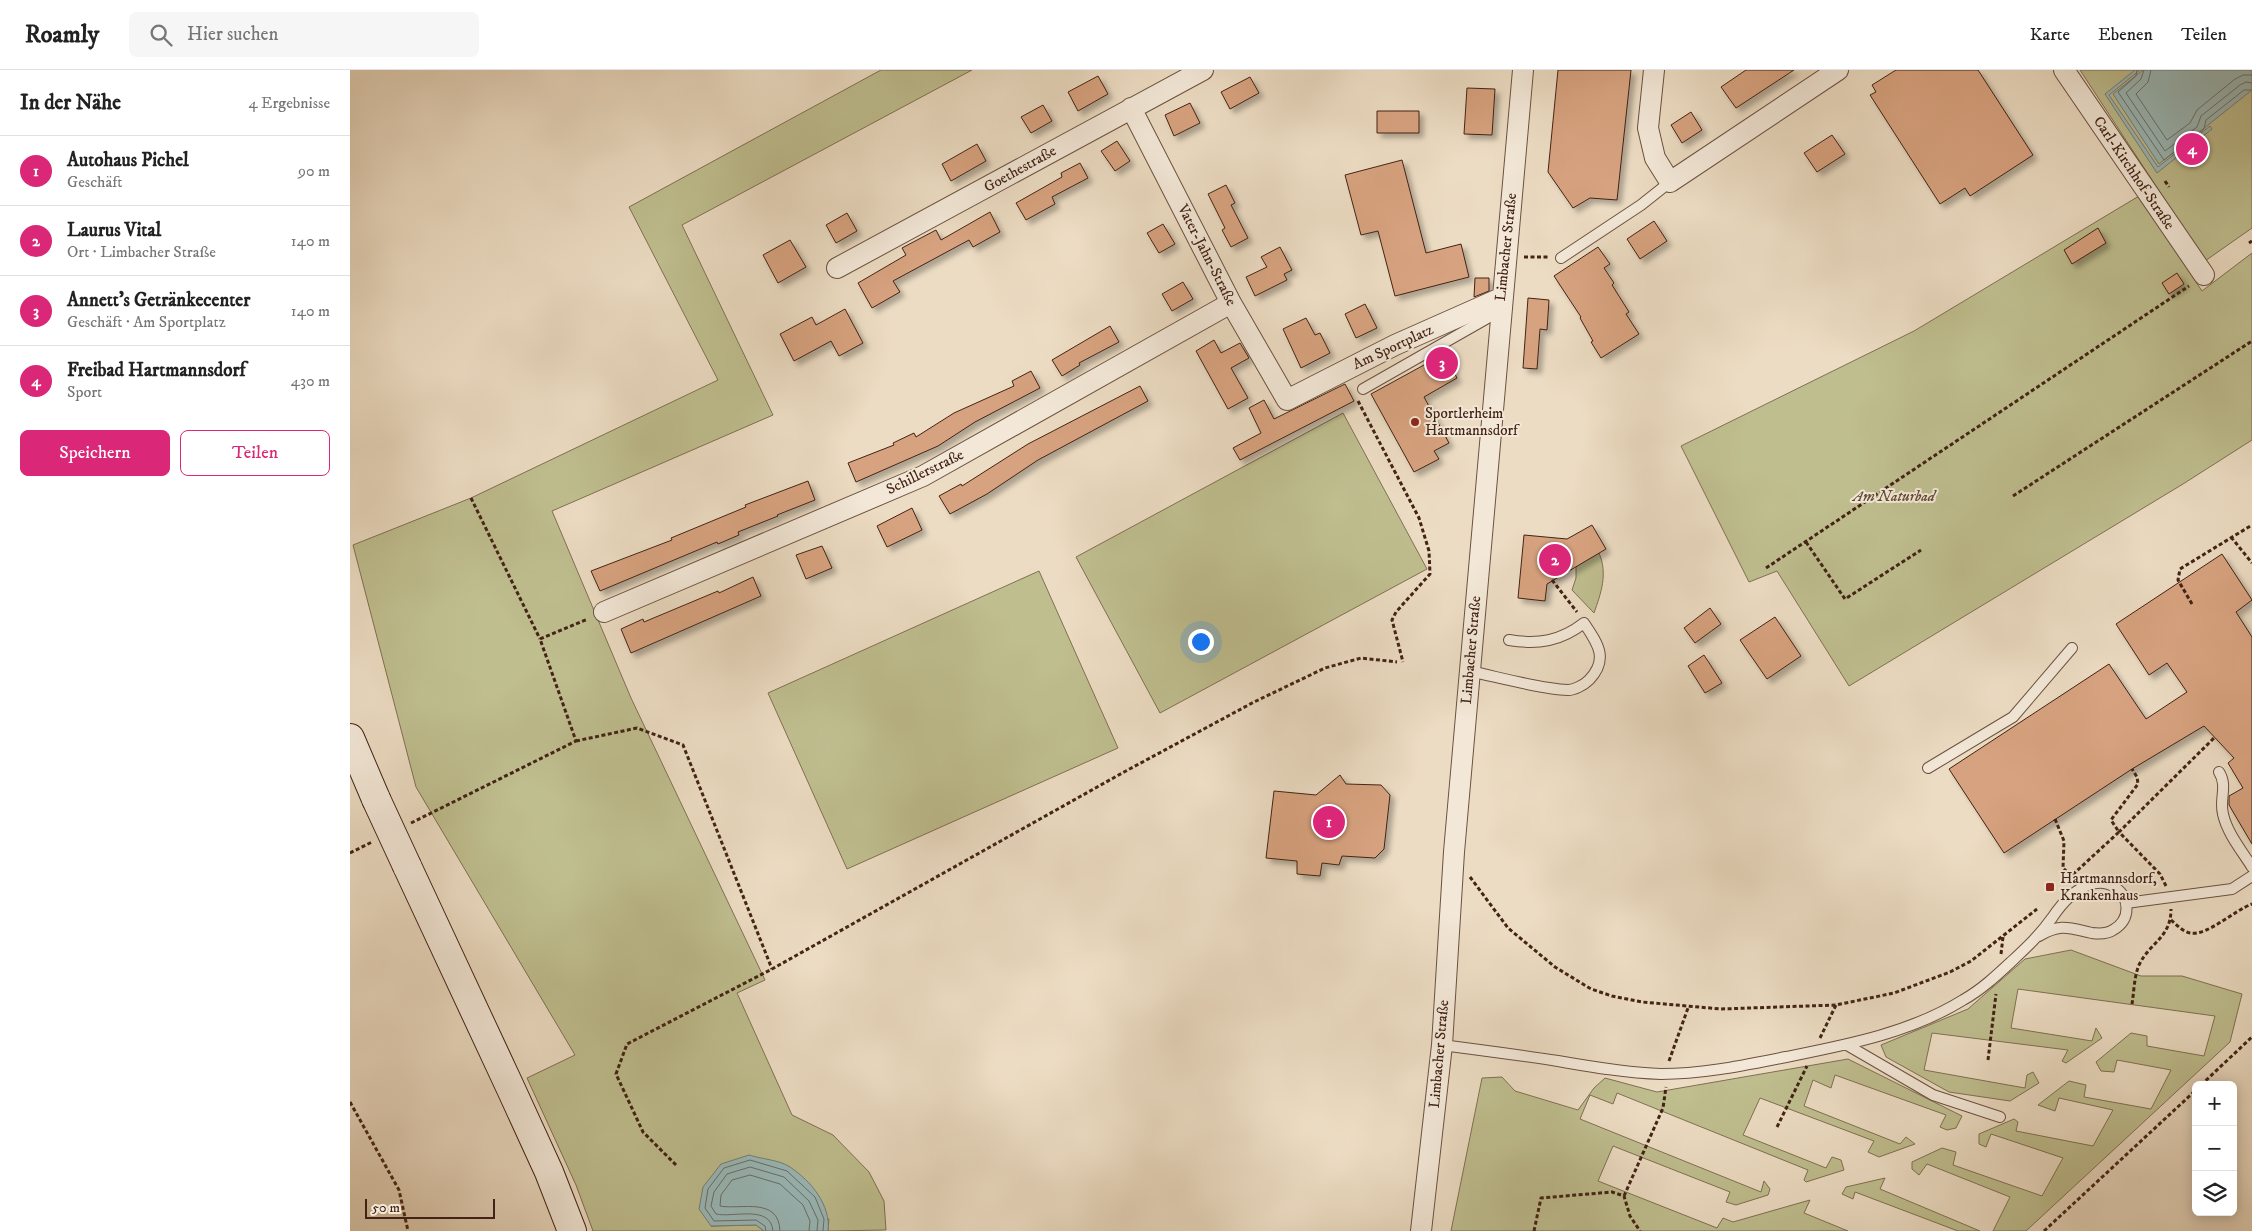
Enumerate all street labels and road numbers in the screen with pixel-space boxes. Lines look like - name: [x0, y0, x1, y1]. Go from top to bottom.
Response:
- street label: Carl-Kirchhof-Straße: [2089, 113, 2179, 233]
- street label: Goethestraße: [980, 141, 1060, 197]
- street label: Limbacher Straße: [1491, 192, 1521, 302]
- street label: Vater-Jahn-Straße: [1173, 200, 1241, 309]
- street label: Am Sportplatz: [1350, 320, 1437, 374]
- street label: Schillerstraße: [883, 445, 967, 499]
- street label: Limbacher Straße: [1457, 595, 1485, 705]
- street label: Limbacher Straße: [1425, 999, 1453, 1109]

